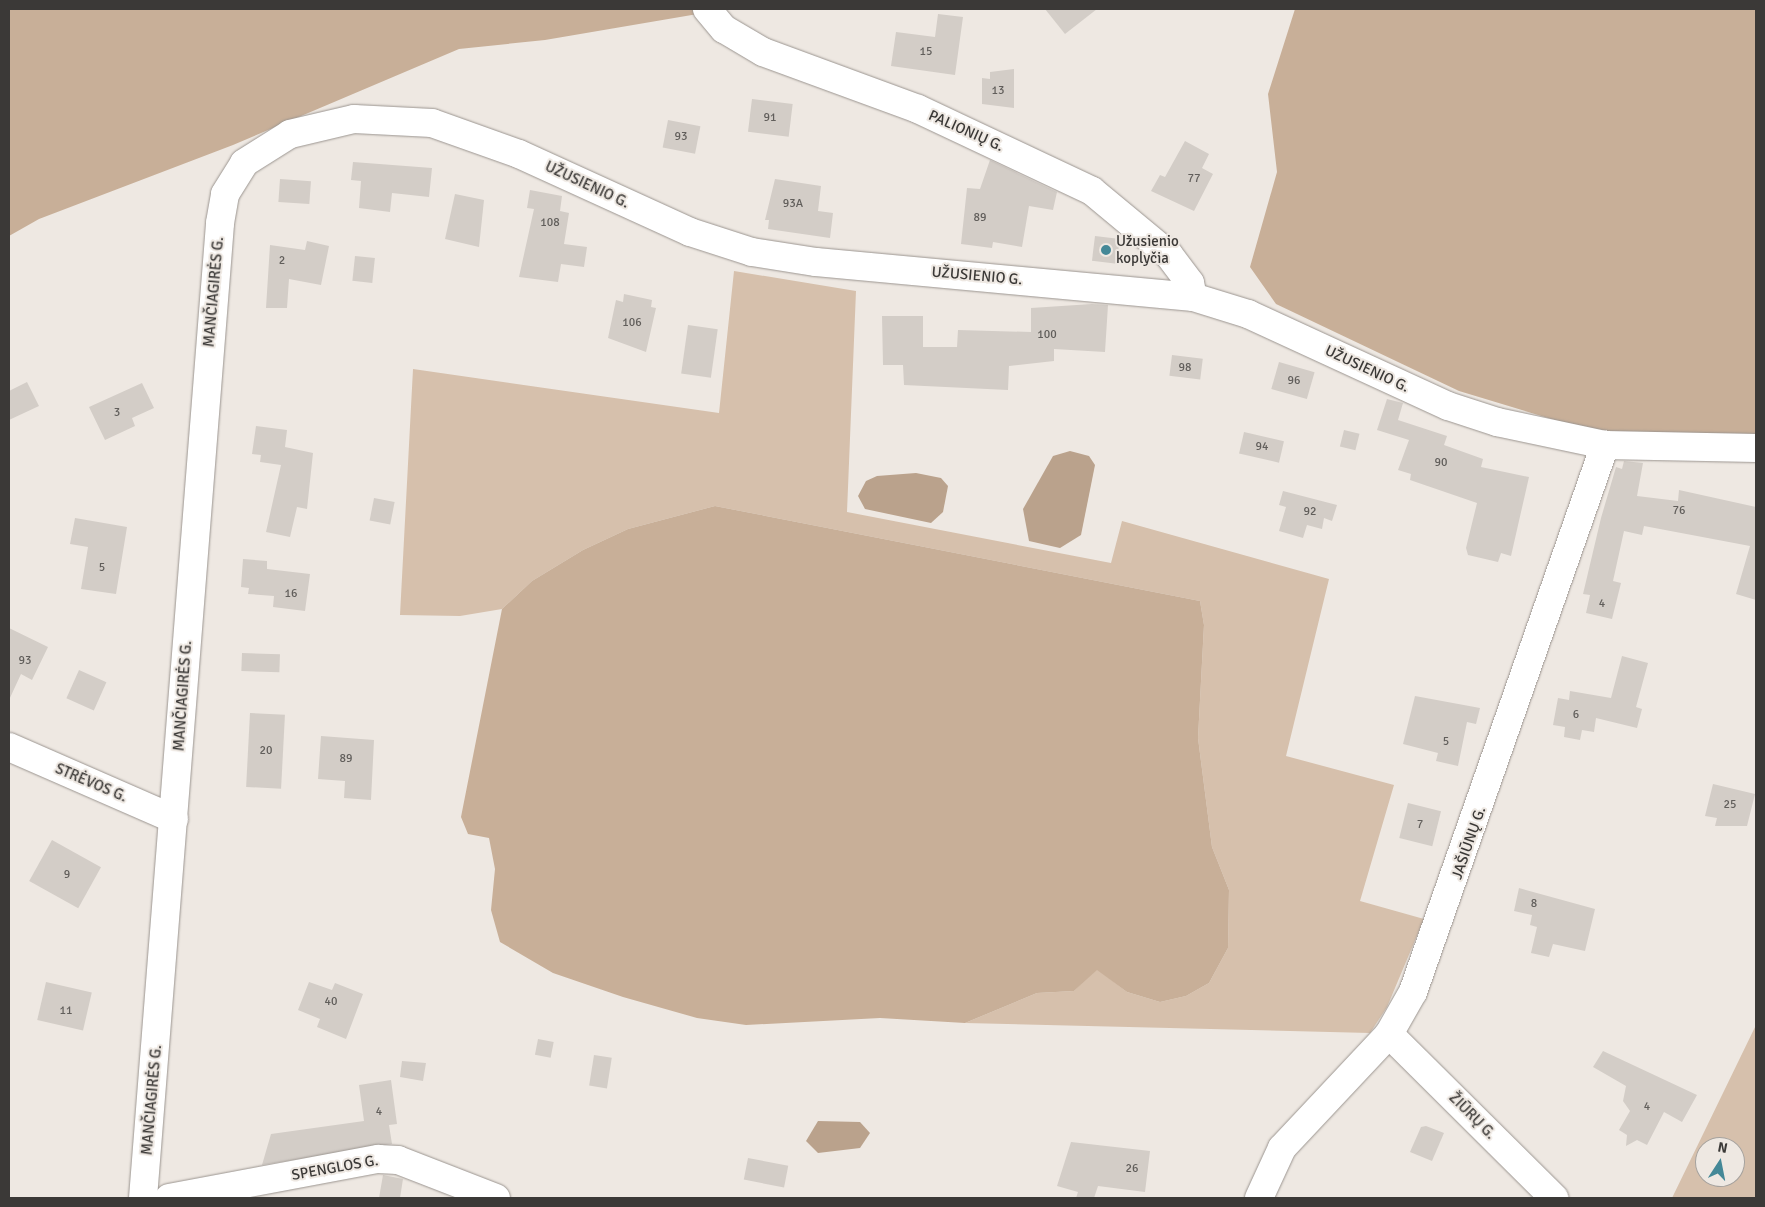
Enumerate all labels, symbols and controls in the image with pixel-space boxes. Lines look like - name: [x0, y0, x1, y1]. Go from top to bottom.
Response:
- house number: 15: [920, 45, 932, 59]
- house number: 13: [992, 84, 1004, 98]
- street label: PALIONIŲ G.: [926, 106, 1006, 156]
- house number: 91: [764, 111, 776, 125]
- house number: 93: [675, 130, 687, 144]
- street label: UŽUSIENIO G.: [542, 158, 632, 212]
- house number: 77: [1188, 172, 1200, 186]
- house number: 93A: [783, 197, 803, 211]
- house number: 89: [974, 211, 986, 225]
- house number: 108: [540, 216, 560, 230]
- place label: Užusienio koplyčia: [1116, 232, 1179, 267]
- street label: MANČIAGIRĖS G.: [200, 236, 228, 348]
- marker: Užusienio koplyčia: [1100, 244, 1112, 256]
- house number: 2: [279, 254, 285, 268]
- street label: UŽUSIENIO G.: [931, 263, 1023, 289]
- house number: 106: [622, 316, 642, 330]
- house number: 100: [1037, 328, 1057, 342]
- street label: UŽUSIENIO G.: [1322, 342, 1412, 396]
- house number: 98: [1179, 361, 1191, 375]
- house number: 96: [1288, 374, 1300, 388]
- house number: 3: [114, 406, 120, 420]
- house number: 94: [1256, 440, 1268, 454]
- house number: 90: [1435, 456, 1447, 470]
- house number: 76: [1673, 504, 1685, 518]
- house number: 92: [1304, 505, 1316, 519]
- house number: 5: [99, 561, 105, 575]
- house number: 16: [285, 587, 297, 601]
- house number: 4: [1599, 597, 1605, 611]
- street label: MANČIAGIRĖS G.: [170, 640, 196, 752]
- house number: 93: [19, 654, 31, 668]
- house number: 6: [1573, 708, 1579, 722]
- house number: 5: [1443, 735, 1449, 749]
- house number: 20: [260, 744, 272, 758]
- house number: 89: [340, 752, 352, 766]
- street label: STRĖVOS G.: [52, 760, 130, 806]
- house number: 25: [1724, 798, 1736, 812]
- street label: JAŠIŪNŲ G.: [1448, 804, 1490, 882]
- house number: 7: [1417, 818, 1423, 832]
- house number: 9: [64, 868, 70, 882]
- house number: 8: [1531, 897, 1537, 911]
- house number: 40: [325, 995, 337, 1009]
- house number: 11: [60, 1004, 72, 1018]
- street label: MANČIAGIRĖS G.: [138, 1044, 166, 1156]
- street label: ŽIŪRŲ G.: [1445, 1089, 1499, 1143]
- house number: 4: [1644, 1100, 1650, 1114]
- house number: 4: [376, 1105, 382, 1119]
- north arrow: [1695, 1137, 1745, 1187]
- text: N: [1716, 1138, 1729, 1157]
- street label: SPENGLOS G.: [290, 1152, 380, 1184]
- house number: 26: [1126, 1162, 1138, 1176]

